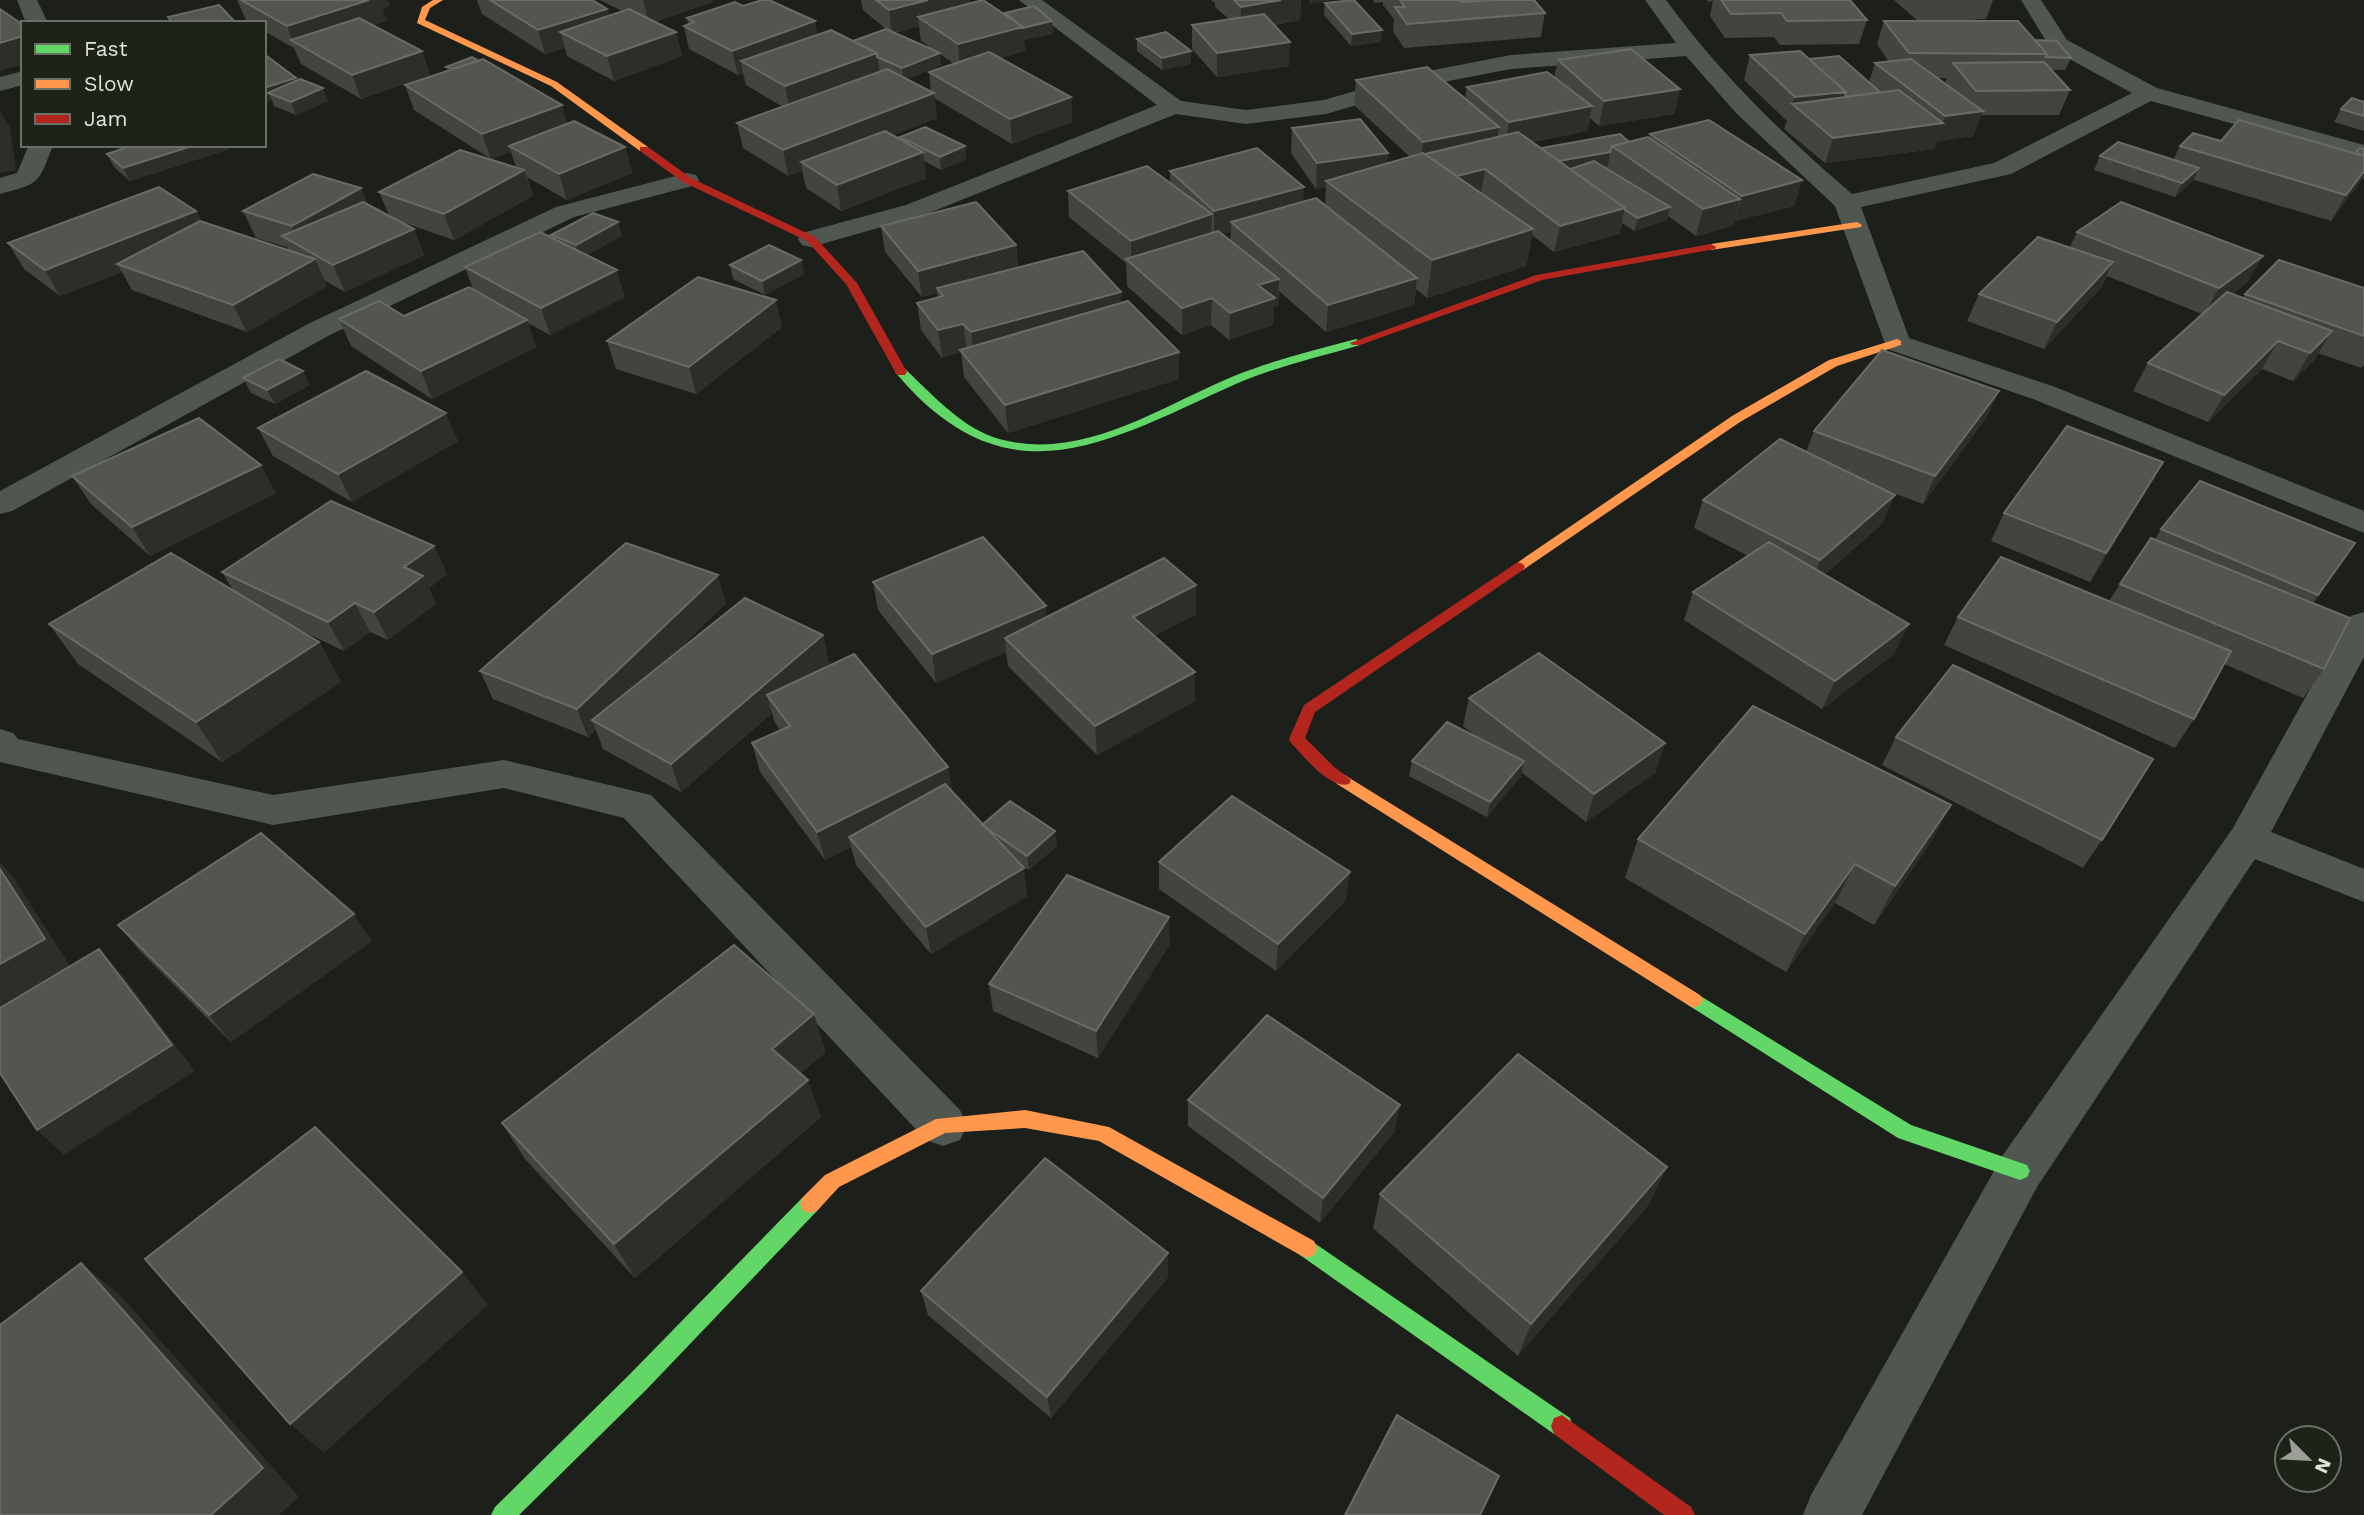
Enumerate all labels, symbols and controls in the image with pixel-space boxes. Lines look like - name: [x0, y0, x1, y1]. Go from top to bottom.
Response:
- legend: [21, 21, 266, 147]
- text: Fast: [84, 36, 128, 61]
- text: Slow: [84, 71, 134, 96]
- text: Jam: [84, 106, 127, 131]
- north arrow: [2273, 1424, 2343, 1494]
- text: N: [2310, 1455, 2336, 1477]

